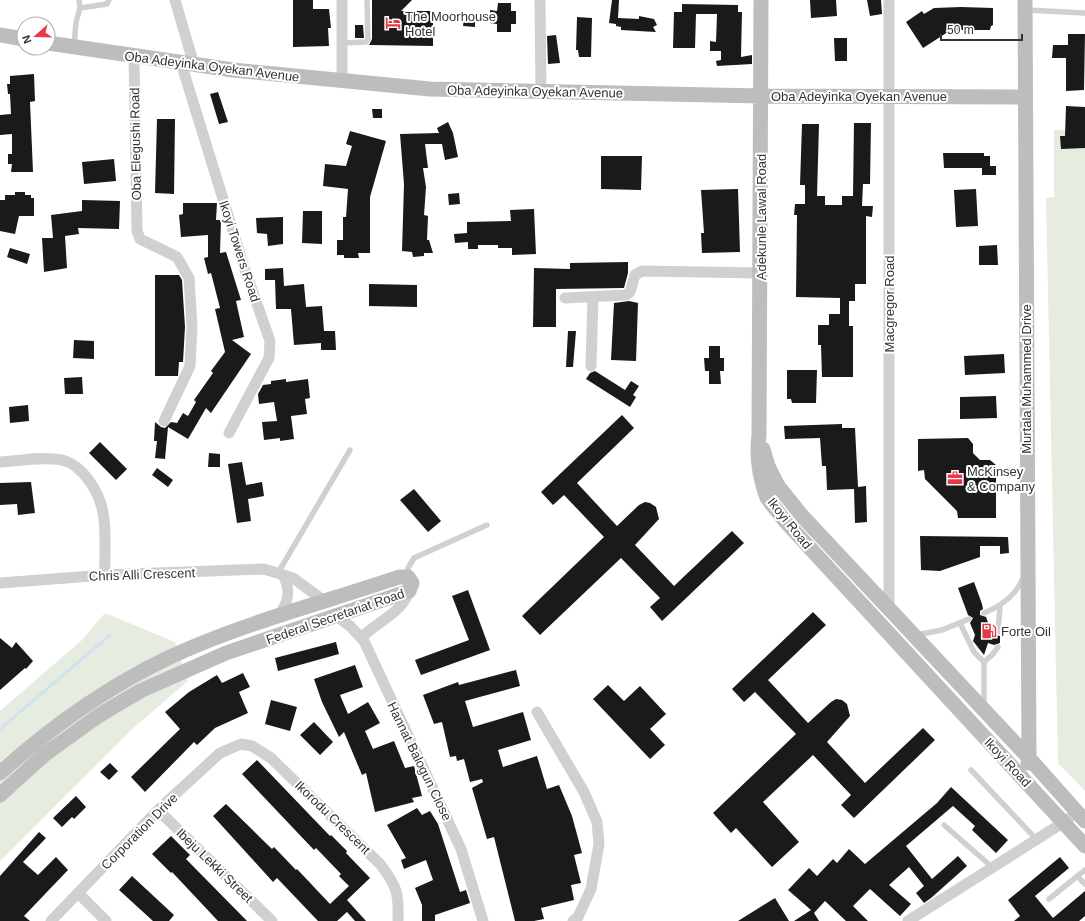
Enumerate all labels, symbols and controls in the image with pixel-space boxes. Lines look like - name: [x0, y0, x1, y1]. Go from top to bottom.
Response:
- place label: The Moorhouse Hotel: [405, 9, 496, 39]
- hotel icon: The Moorhouse Hotel: [384, 14, 402, 32]
- north arrow: [16, 16, 56, 56]
- scale bar: [941, 16, 1022, 42]
- text: 50 m: [947, 23, 974, 37]
- text: N: [20, 34, 34, 45]
- street label: Oba Adeyinka Oyekan Avenue: [124, 48, 300, 85]
- street label: Oba Adeyinka Oyekan Avenue: [447, 82, 623, 101]
- street label: Oba Elegushi Road: [127, 87, 144, 200]
- street label: Oba Adeyinka Oyekan Avenue: [771, 89, 947, 104]
- street label: Adekunle Lawal Road: [754, 154, 769, 280]
- street label: Ikoyi Towers Road: [216, 198, 263, 304]
- street label: Macgregor Road: [882, 256, 897, 352]
- street label: Murtala Muhammed Drive: [1019, 304, 1034, 454]
- place label: McKinsey & Company: [967, 464, 1035, 494]
- office icon: McKinsey & Company: [946, 469, 964, 487]
- street label: Ikoyi Road: [764, 495, 815, 552]
- street label: Chris Alli Crescent: [89, 565, 196, 584]
- street label: Federal Secretariat Road: [264, 586, 406, 647]
- fuel station icon: Forte Oil: [980, 622, 998, 640]
- place label: Forte Oil: [1001, 624, 1051, 639]
- street label: Hannat Balogun Close: [384, 699, 455, 823]
- street label: Ikoyi Road: [981, 735, 1034, 790]
- street label: Ikorodu Crescent: [292, 778, 374, 857]
- street label: Corporation Drive: [98, 790, 181, 873]
- street label: Ibeju Lekki Street: [173, 825, 256, 906]

